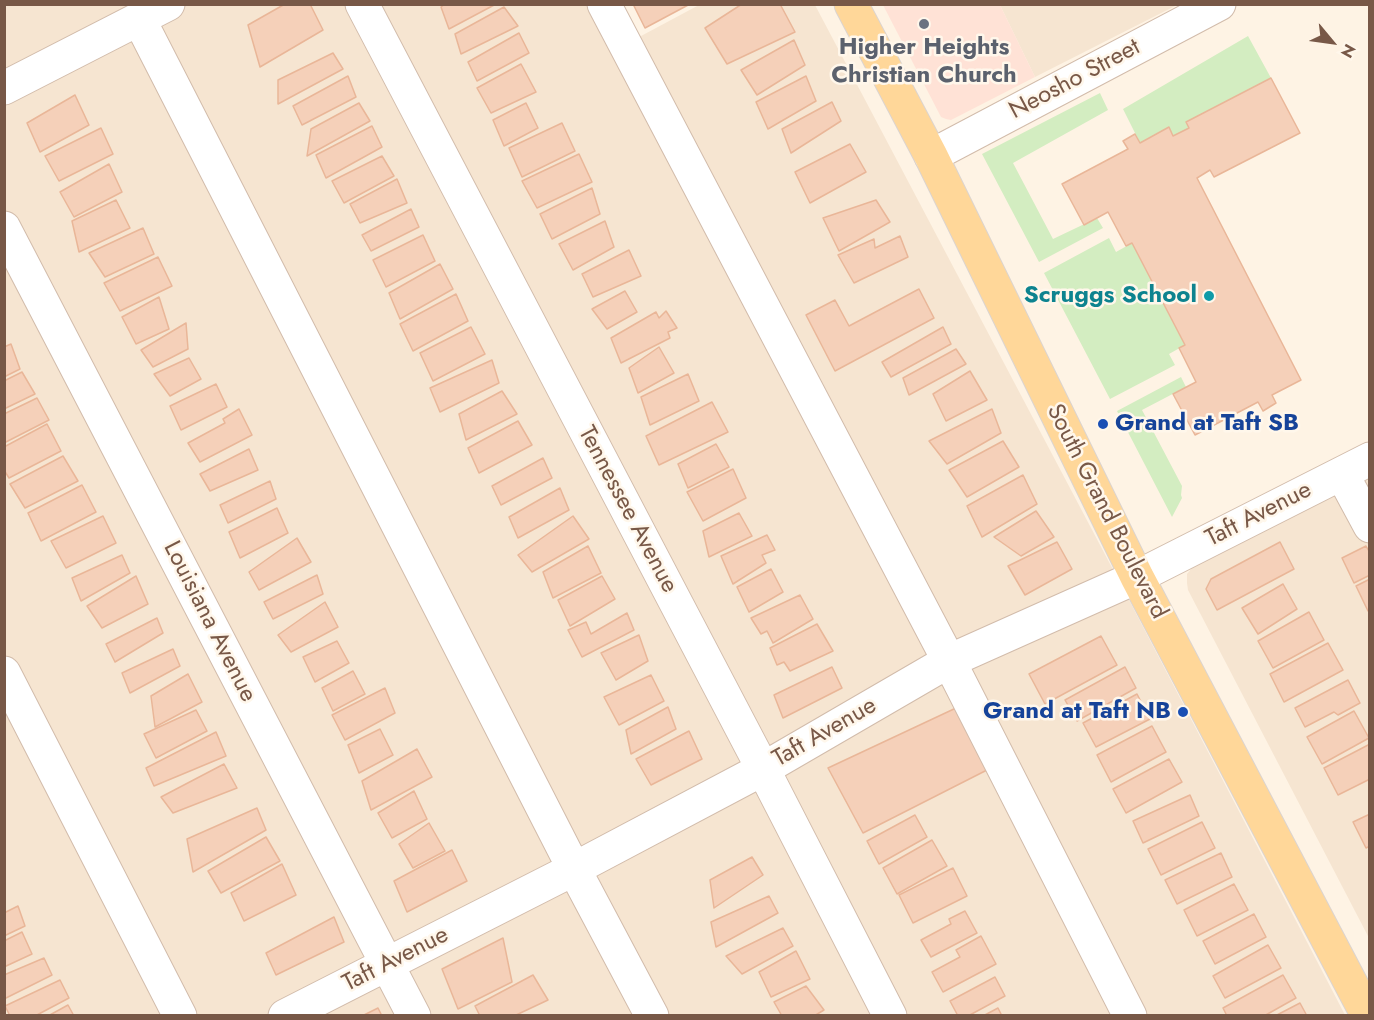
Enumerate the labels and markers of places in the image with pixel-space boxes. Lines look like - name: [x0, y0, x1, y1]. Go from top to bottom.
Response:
- marker: Higher Heights Christian Church: [917, 17, 931, 31]
- place label: Higher Heights Christian Church: [831, 34, 1017, 90]
- place label: Scruggs School: [1024, 282, 1197, 310]
- marker: Scruggs School: [1202, 289, 1216, 303]
- place label: Grand at Taft SB: [1115, 410, 1299, 438]
- marker: Grand at Taft SB: [1096, 417, 1110, 431]
- place label: Grand at Taft NB: [983, 698, 1171, 726]
- marker: Grand at Taft NB: [1176, 705, 1190, 719]

